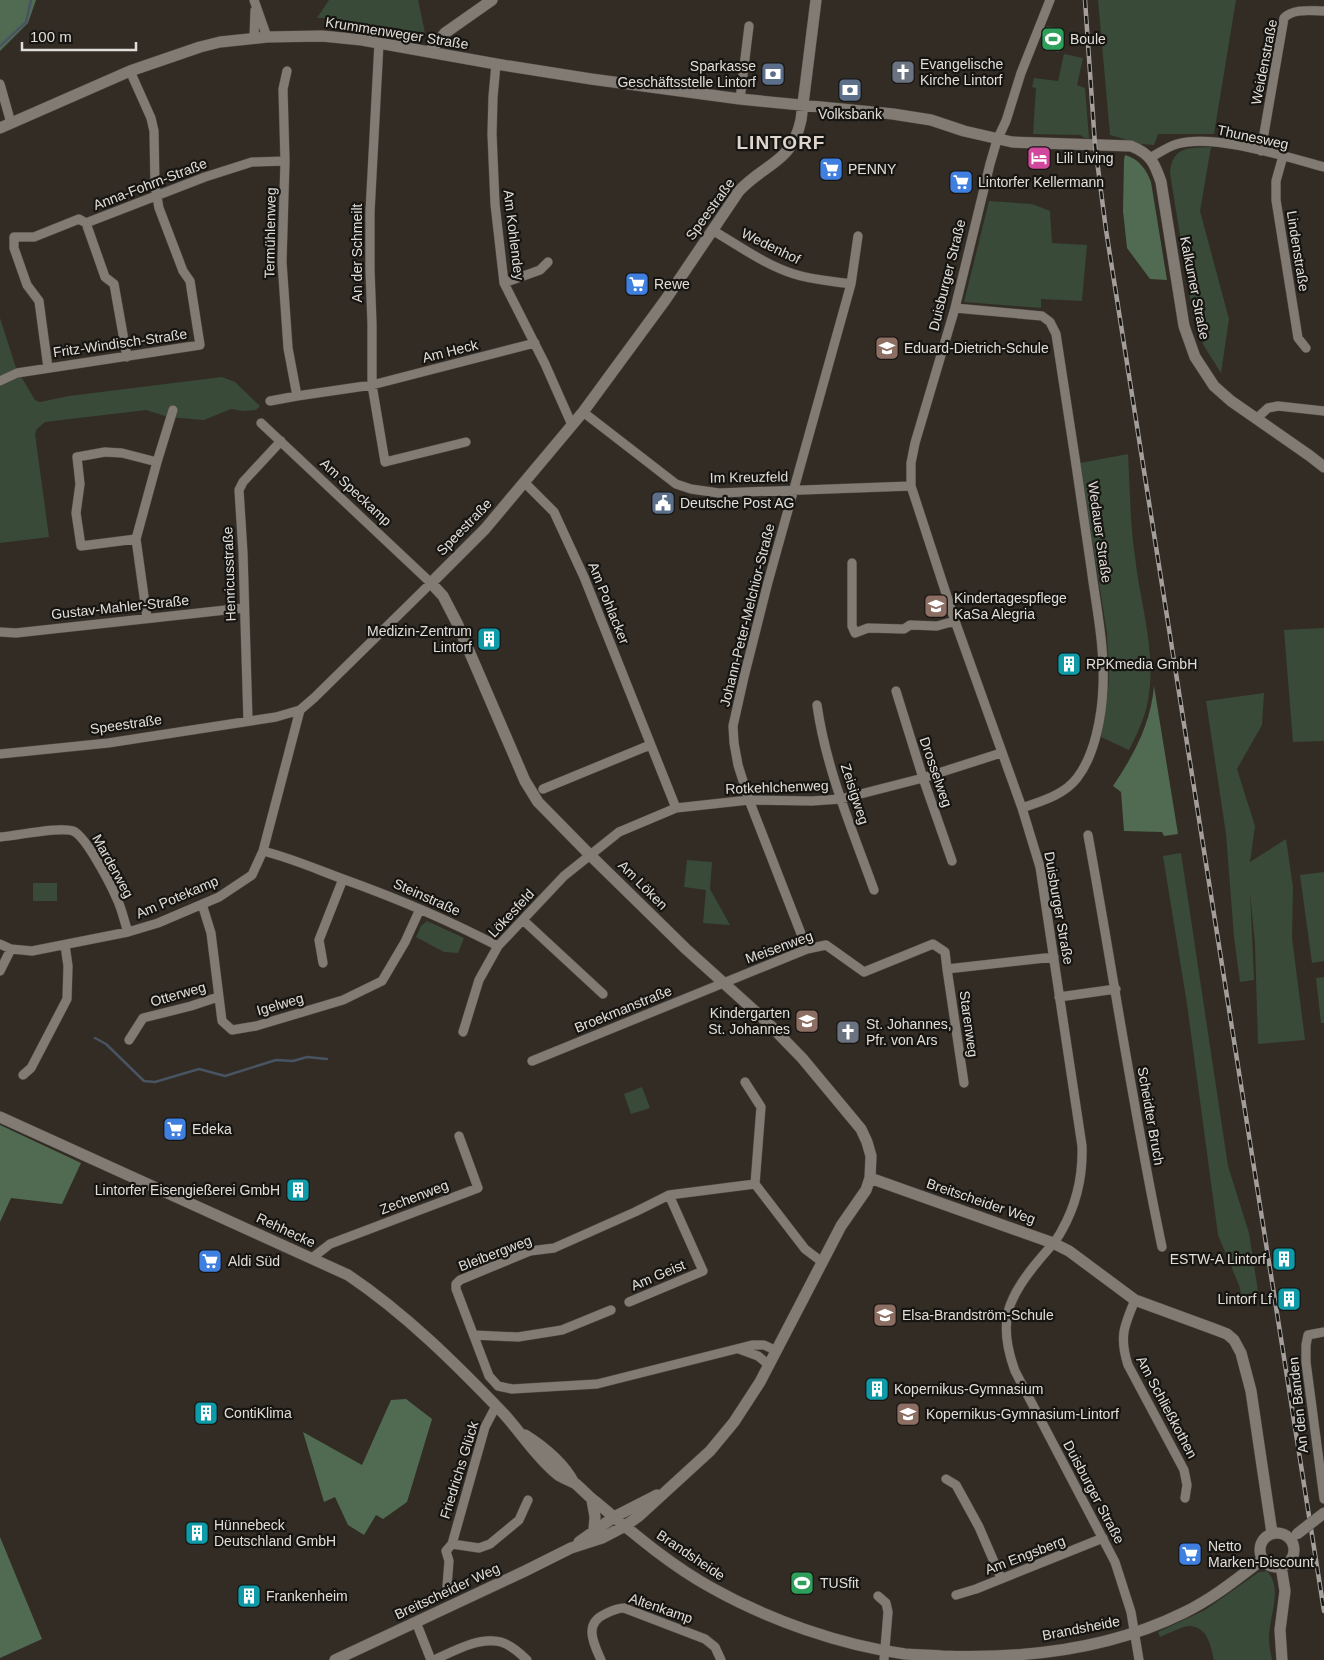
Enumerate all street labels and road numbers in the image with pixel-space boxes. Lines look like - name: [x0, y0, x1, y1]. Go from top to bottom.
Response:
- street label: Krummenweger Straße: [324, 14, 470, 52]
- street label: Weidenstraße: [1248, 18, 1280, 106]
- street label: Thunesweg: [1216, 122, 1290, 152]
- street label: Anna-Fohrn-Straße: [91, 155, 209, 213]
- street label: Speestraße: [682, 175, 738, 243]
- street label: Termühlenweg: [261, 187, 279, 279]
- street label: Am Kohlendey: [501, 189, 527, 281]
- street label: An der Schmeilt: [349, 203, 365, 302]
- street label: Lindenstraße: [1284, 209, 1312, 293]
- street label: Duisburger Straße: [925, 217, 969, 332]
- street label: Wedenhof: [739, 225, 803, 267]
- street label: Kalkumer Straße: [1177, 235, 1213, 341]
- street label: Fritz-Windisch-Straße: [52, 326, 188, 360]
- street label: Am Heck: [421, 336, 480, 366]
- street label: Am Speckamp: [317, 455, 395, 529]
- street label: Im Kreuzfeld: [710, 468, 788, 486]
- street label: Wedauer Straße: [1085, 480, 1115, 584]
- street label: Speestraße: [433, 495, 495, 559]
- street label: Johann-Peter-Melchior-Straße: [716, 522, 778, 708]
- street label: Henricusstraße: [219, 526, 239, 622]
- street label: Am Pohlacker: [585, 560, 633, 647]
- street label: Gustav-Mahler-Straße: [50, 592, 190, 622]
- street label: Speestraße: [89, 711, 163, 737]
- street label: Drosselweg: [917, 735, 955, 809]
- street label: Zeisigweg: [838, 762, 872, 826]
- street label: Rotkehlchenweg: [725, 777, 829, 797]
- street label: Marderweg: [89, 831, 137, 901]
- street label: Duisburger Straße: [1041, 850, 1077, 966]
- street label: Am Löken: [615, 857, 671, 913]
- street label: Am Potekamp: [133, 872, 221, 922]
- street label: Steinstraße: [391, 875, 463, 919]
- street label: Lökesfeld: [485, 886, 537, 940]
- street label: Meisenweg: [743, 927, 815, 967]
- street label: Otterweg: [148, 978, 208, 1010]
- street label: Broekmanstraße: [572, 982, 674, 1036]
- street label: Igelweg: [255, 990, 305, 1018]
- street label: Starenweg: [956, 990, 982, 1058]
- street label: Scheidter Bruch: [1134, 1066, 1168, 1166]
- street label: Breitscheider Weg: [924, 1175, 1038, 1227]
- street label: Zechenweg: [377, 1177, 451, 1217]
- street label: Rehhecke: [254, 1209, 318, 1251]
- street label: Bleibergweg: [456, 1232, 534, 1274]
- street label: Am Geist: [628, 1256, 688, 1294]
- street label: Am Schließkothen: [1133, 1353, 1201, 1461]
- street label: An den Banden: [1285, 1356, 1311, 1454]
- street label: Friedrichs Glück: [437, 1418, 482, 1521]
- street label: Duisburger Straße: [1060, 1438, 1128, 1546]
- street label: Brandsheide: [654, 1526, 728, 1584]
- street label: Am Engsberg: [983, 1532, 1067, 1578]
- street label: Breitscheider Weg: [392, 1560, 502, 1622]
- street label: Altenkamp: [627, 1590, 695, 1626]
- street label: Brandsheide: [1041, 1613, 1121, 1643]

